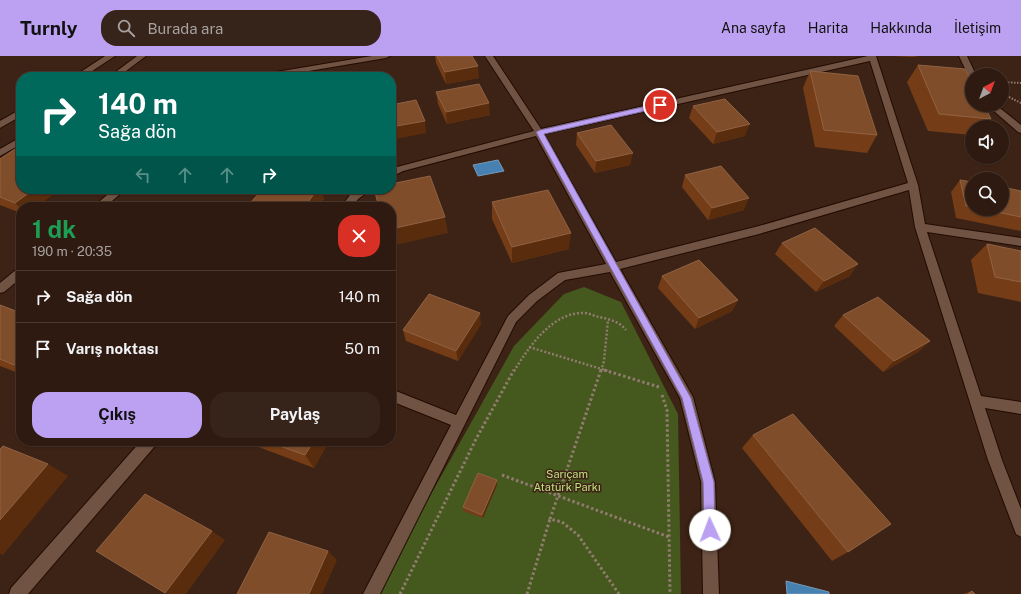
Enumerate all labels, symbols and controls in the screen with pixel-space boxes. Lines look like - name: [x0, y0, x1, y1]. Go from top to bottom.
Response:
- search box: [101, 10, 381, 46]
- text: Turnly: [20, 17, 77, 39]
- icon: search: [115, 17, 137, 39]
- text: Burada ara: [147, 20, 223, 37]
- text: Ana sayfa: [721, 20, 786, 36]
- text: Harita: [808, 20, 848, 36]
- text: Hakkında: [870, 20, 932, 36]
- text: İletişim: [954, 20, 1001, 36]
- north arrow: [965, 68, 1009, 112]
- map controls: [965, 68, 1009, 216]
- text: 140 m: [98, 87, 178, 120]
- icon: right: [32, 88, 84, 140]
- pin: [643, 88, 677, 122]
- icon: arrive: [649, 94, 671, 116]
- button: sound: [965, 120, 1009, 164]
- text: Sağa dön: [98, 121, 176, 142]
- icon: left: [132, 164, 154, 186]
- icon: ahead: [174, 164, 196, 186]
- icon: ahead: [216, 164, 238, 186]
- icon: right: [258, 164, 280, 186]
- button: search: [965, 172, 1009, 216]
- text: 1 dk: [32, 215, 76, 243]
- button: close: [338, 215, 380, 257]
- text: 190 m · 20:35: [32, 244, 112, 259]
- icon: right: [32, 286, 54, 308]
- text: Sağa dön: [66, 288, 132, 305]
- text: 140 m: [339, 288, 380, 305]
- icon: arrive: [32, 338, 54, 360]
- text: Varış noktası: [66, 340, 158, 357]
- text: 50 m: [345, 340, 380, 357]
- button: Çıkış: [32, 392, 202, 438]
- button: Paylaş: [210, 392, 380, 438]
- park label: Sarıçam Atatürk Parkı: [533, 468, 601, 493]
- position arrow: [689, 509, 731, 551]

